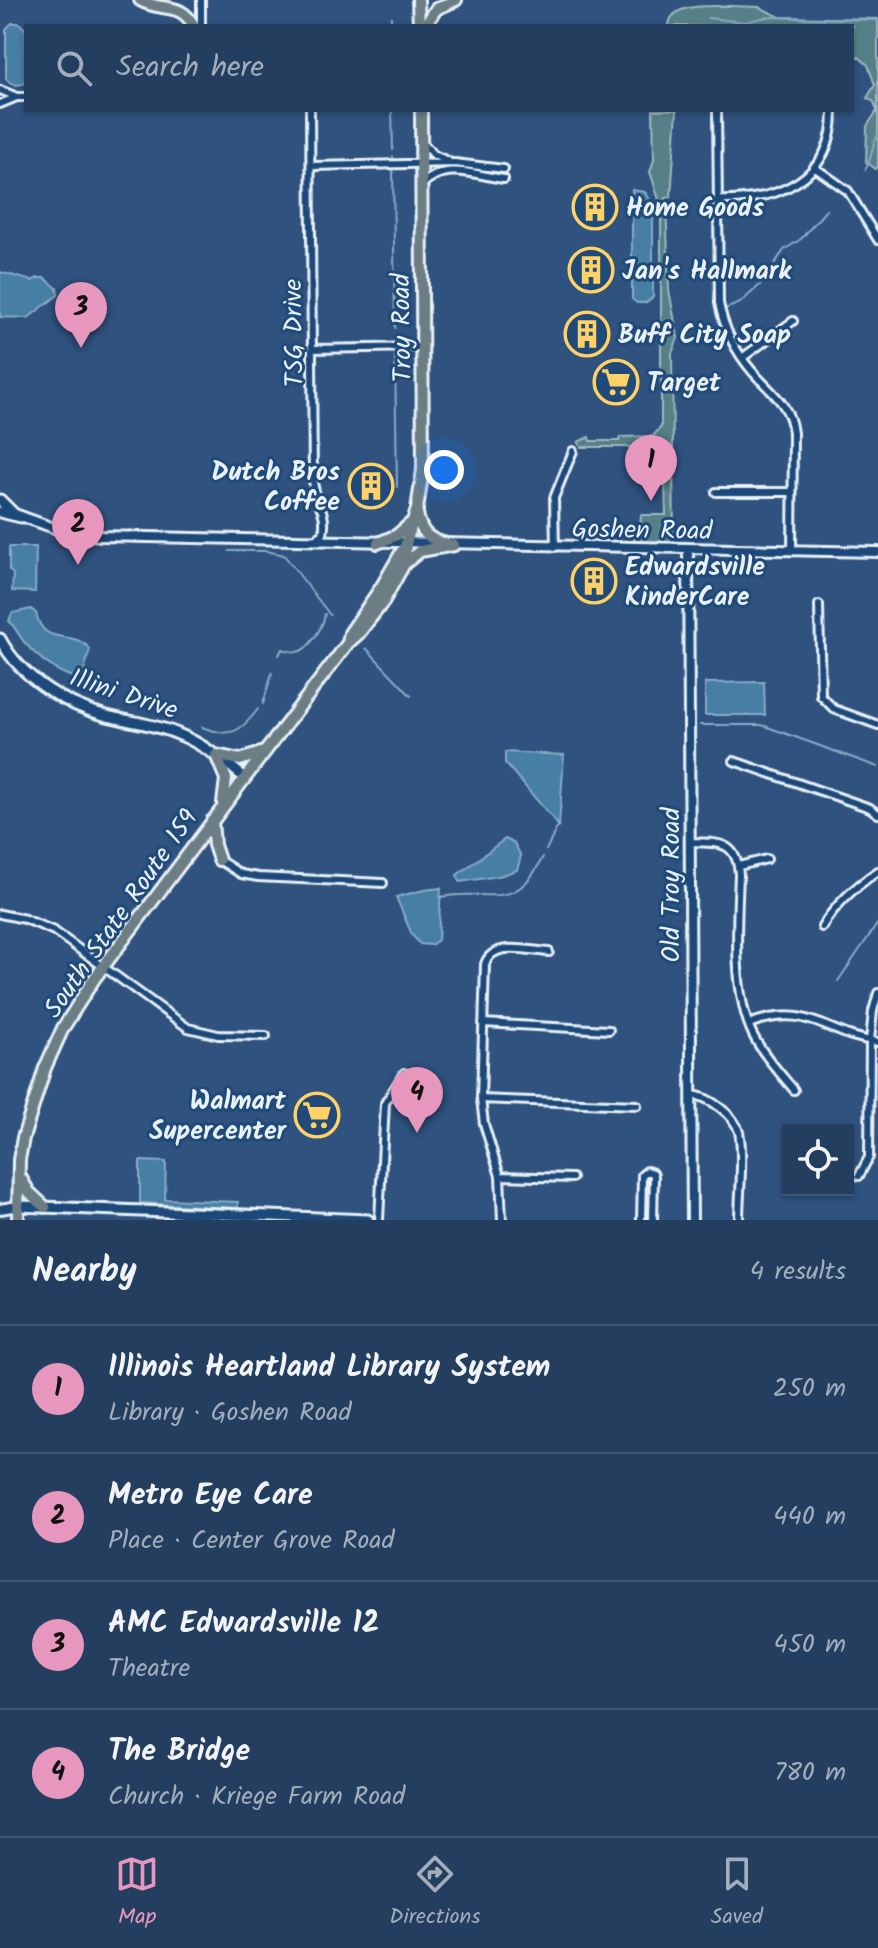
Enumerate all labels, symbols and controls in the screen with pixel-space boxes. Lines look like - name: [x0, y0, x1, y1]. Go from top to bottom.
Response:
- search box: [24, 24, 854, 112]
- text: Search here: [116, 44, 264, 92]
- icon: search: [52, 46, 96, 90]
- building icon: Home Goods: [571, 183, 619, 231]
- place label: Home Goods: [626, 188, 764, 230]
- building icon: Jan's Hallmark: [567, 246, 615, 294]
- place label: Jan's Hallmark: [622, 251, 792, 293]
- street label: Troy Road: [381, 272, 425, 383]
- street label: TSG Drive: [273, 278, 317, 387]
- pin: 3: [55, 282, 107, 348]
- building icon: Buff City Soap: [563, 310, 611, 358]
- place label: Buff City Soap: [618, 315, 791, 357]
- supermarket icon: Target: [592, 358, 640, 406]
- place label: Target: [647, 363, 721, 405]
- pin: 1: [625, 435, 677, 501]
- your location: [424, 450, 464, 490]
- place label: Dutch Bros Coffee: [211, 452, 340, 524]
- building icon: Dutch Bros Coffee: [347, 462, 395, 510]
- pin: 2: [52, 499, 104, 565]
- street label: Goshen Road: [571, 509, 714, 553]
- place label: Edwardsville KinderCare: [625, 547, 765, 619]
- building icon: Edwardsville KinderCare: [570, 557, 618, 605]
- street label: Illini Drive: [64, 658, 183, 732]
- street label: South State Route 159: [34, 801, 210, 1027]
- street label: Old Troy Road: [651, 807, 693, 962]
- pin: 4: [391, 1067, 443, 1133]
- place label: Walmart Supercenter: [149, 1081, 288, 1153]
- supermarket icon: Walmart Supercenter: [293, 1091, 341, 1139]
- map controls: [782, 1124, 854, 1196]
- button: locate: [782, 1124, 854, 1196]
- text: Nearby: [32, 1245, 137, 1299]
- text: 4 results: [750, 1251, 846, 1293]
- text: Illinois Heartland Library System: [108, 1344, 550, 1392]
- text: 1: [54, 1368, 62, 1410]
- text: 250 m: [773, 1368, 846, 1410]
- text: Library · Goshen Road: [108, 1392, 351, 1434]
- text: Metro Eye Care: [108, 1472, 313, 1520]
- text: 2: [50, 1496, 66, 1538]
- text: 440 m: [773, 1496, 846, 1538]
- text: Place · Center Grove Road: [108, 1520, 394, 1562]
- text: AMC Edwardsville 12: [108, 1600, 379, 1648]
- text: 3: [51, 1624, 65, 1666]
- text: 450 m: [774, 1624, 846, 1666]
- text: Theatre: [108, 1648, 190, 1690]
- text: The Bridge: [108, 1728, 250, 1776]
- text: 4: [51, 1752, 65, 1794]
- text: 780 m: [774, 1752, 846, 1794]
- text: Church · Kriege Farm Road: [108, 1776, 405, 1818]
- tab: Map: [115, 1852, 159, 1935]
- tab: Directions: [389, 1852, 481, 1935]
- tab: Saved: [711, 1852, 763, 1935]

